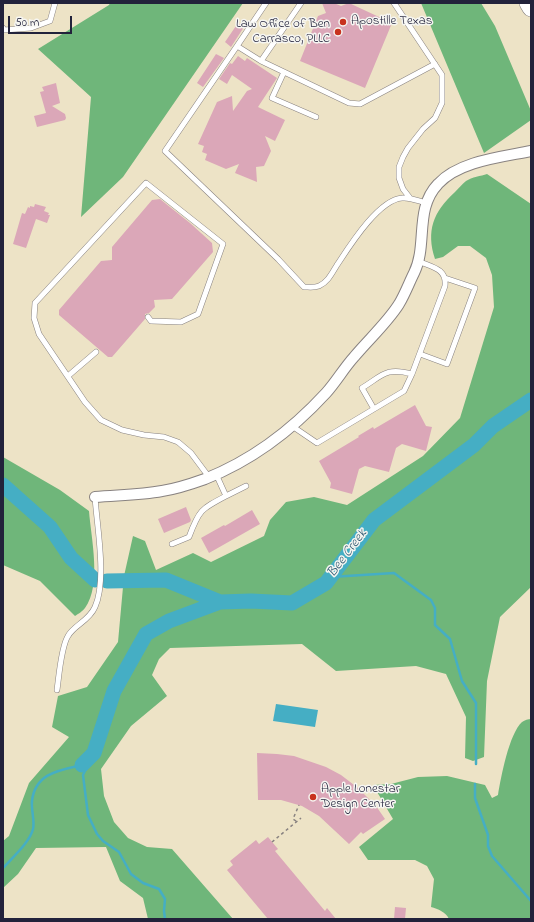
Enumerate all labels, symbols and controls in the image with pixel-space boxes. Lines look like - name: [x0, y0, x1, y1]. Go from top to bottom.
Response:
- scale bar: [10, 8, 74, 34]
- text: 50 m: [15, 14, 39, 32]
- place label: Apostille Texas: [351, 14, 432, 30]
- place label: Law Office of Ben Carrasco, PLLC: [236, 17, 330, 48]
- marker: Apostille Texas: [338, 17, 348, 27]
- marker: Law Office of Ben Carrasco, PLLC: [333, 27, 343, 37]
- water label: Bee Creek: [324, 527, 372, 581]
- place label: Apple Lonestar Design Center: [321, 782, 400, 813]
- marker: Apple Lonestar Design Center: [308, 792, 318, 802]

